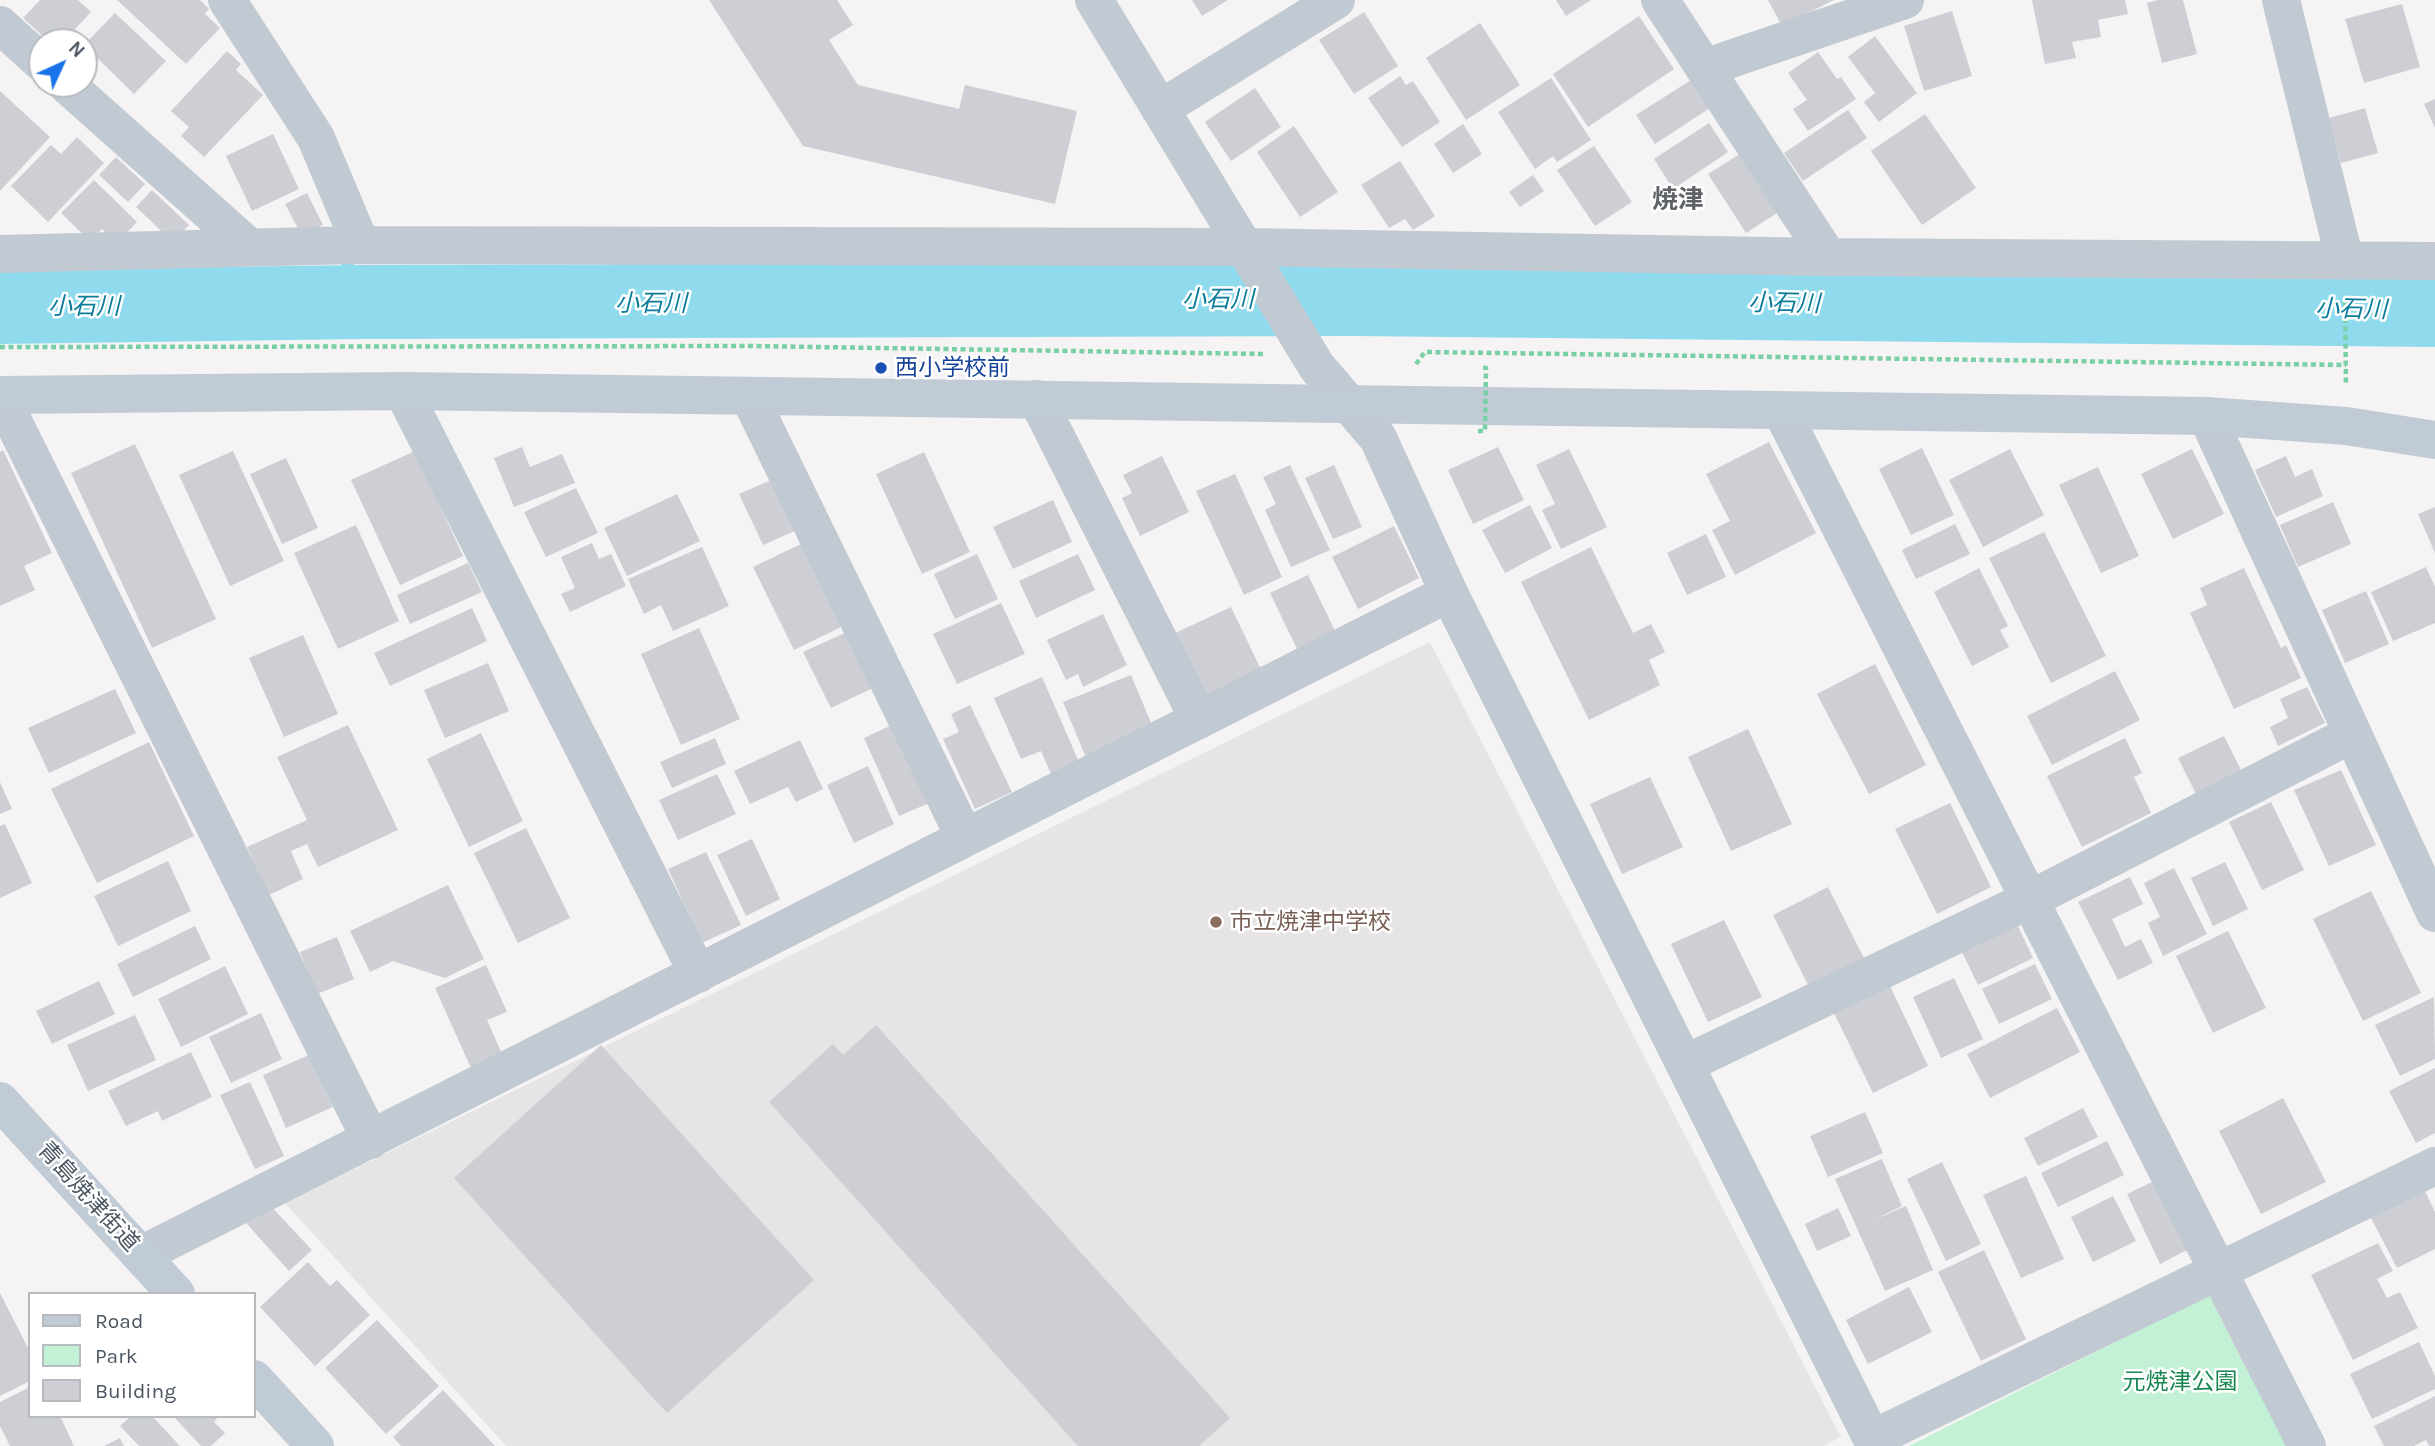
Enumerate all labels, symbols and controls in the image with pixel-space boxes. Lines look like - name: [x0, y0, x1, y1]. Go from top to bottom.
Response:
- north arrow: [28, 28, 98, 98]
- text: N: [64, 37, 89, 62]
- district label: 焼津: [1652, 185, 1704, 217]
- water label: 小石川: [1182, 286, 1254, 314]
- water label: 小石川: [1748, 289, 1820, 319]
- water label: 小石川: [615, 290, 687, 318]
- water label: 小石川: [48, 293, 120, 321]
- water label: 小石川: [2315, 295, 2387, 325]
- place label: 西小学校前: [895, 354, 1010, 382]
- marker: 西小学校前: [873, 360, 889, 376]
- place label: 市立焼津中学校: [1230, 908, 1391, 936]
- marker: 市立焼津中学校: [1208, 914, 1224, 930]
- street label: 青島焼津街道: [32, 1136, 144, 1258]
- legend: [28, 1292, 256, 1418]
- text: Road: [95, 1309, 143, 1333]
- text: Park: [95, 1344, 138, 1368]
- park label: 元焼津公園: [2123, 1368, 2237, 1396]
- text: Building: [95, 1379, 176, 1403]

